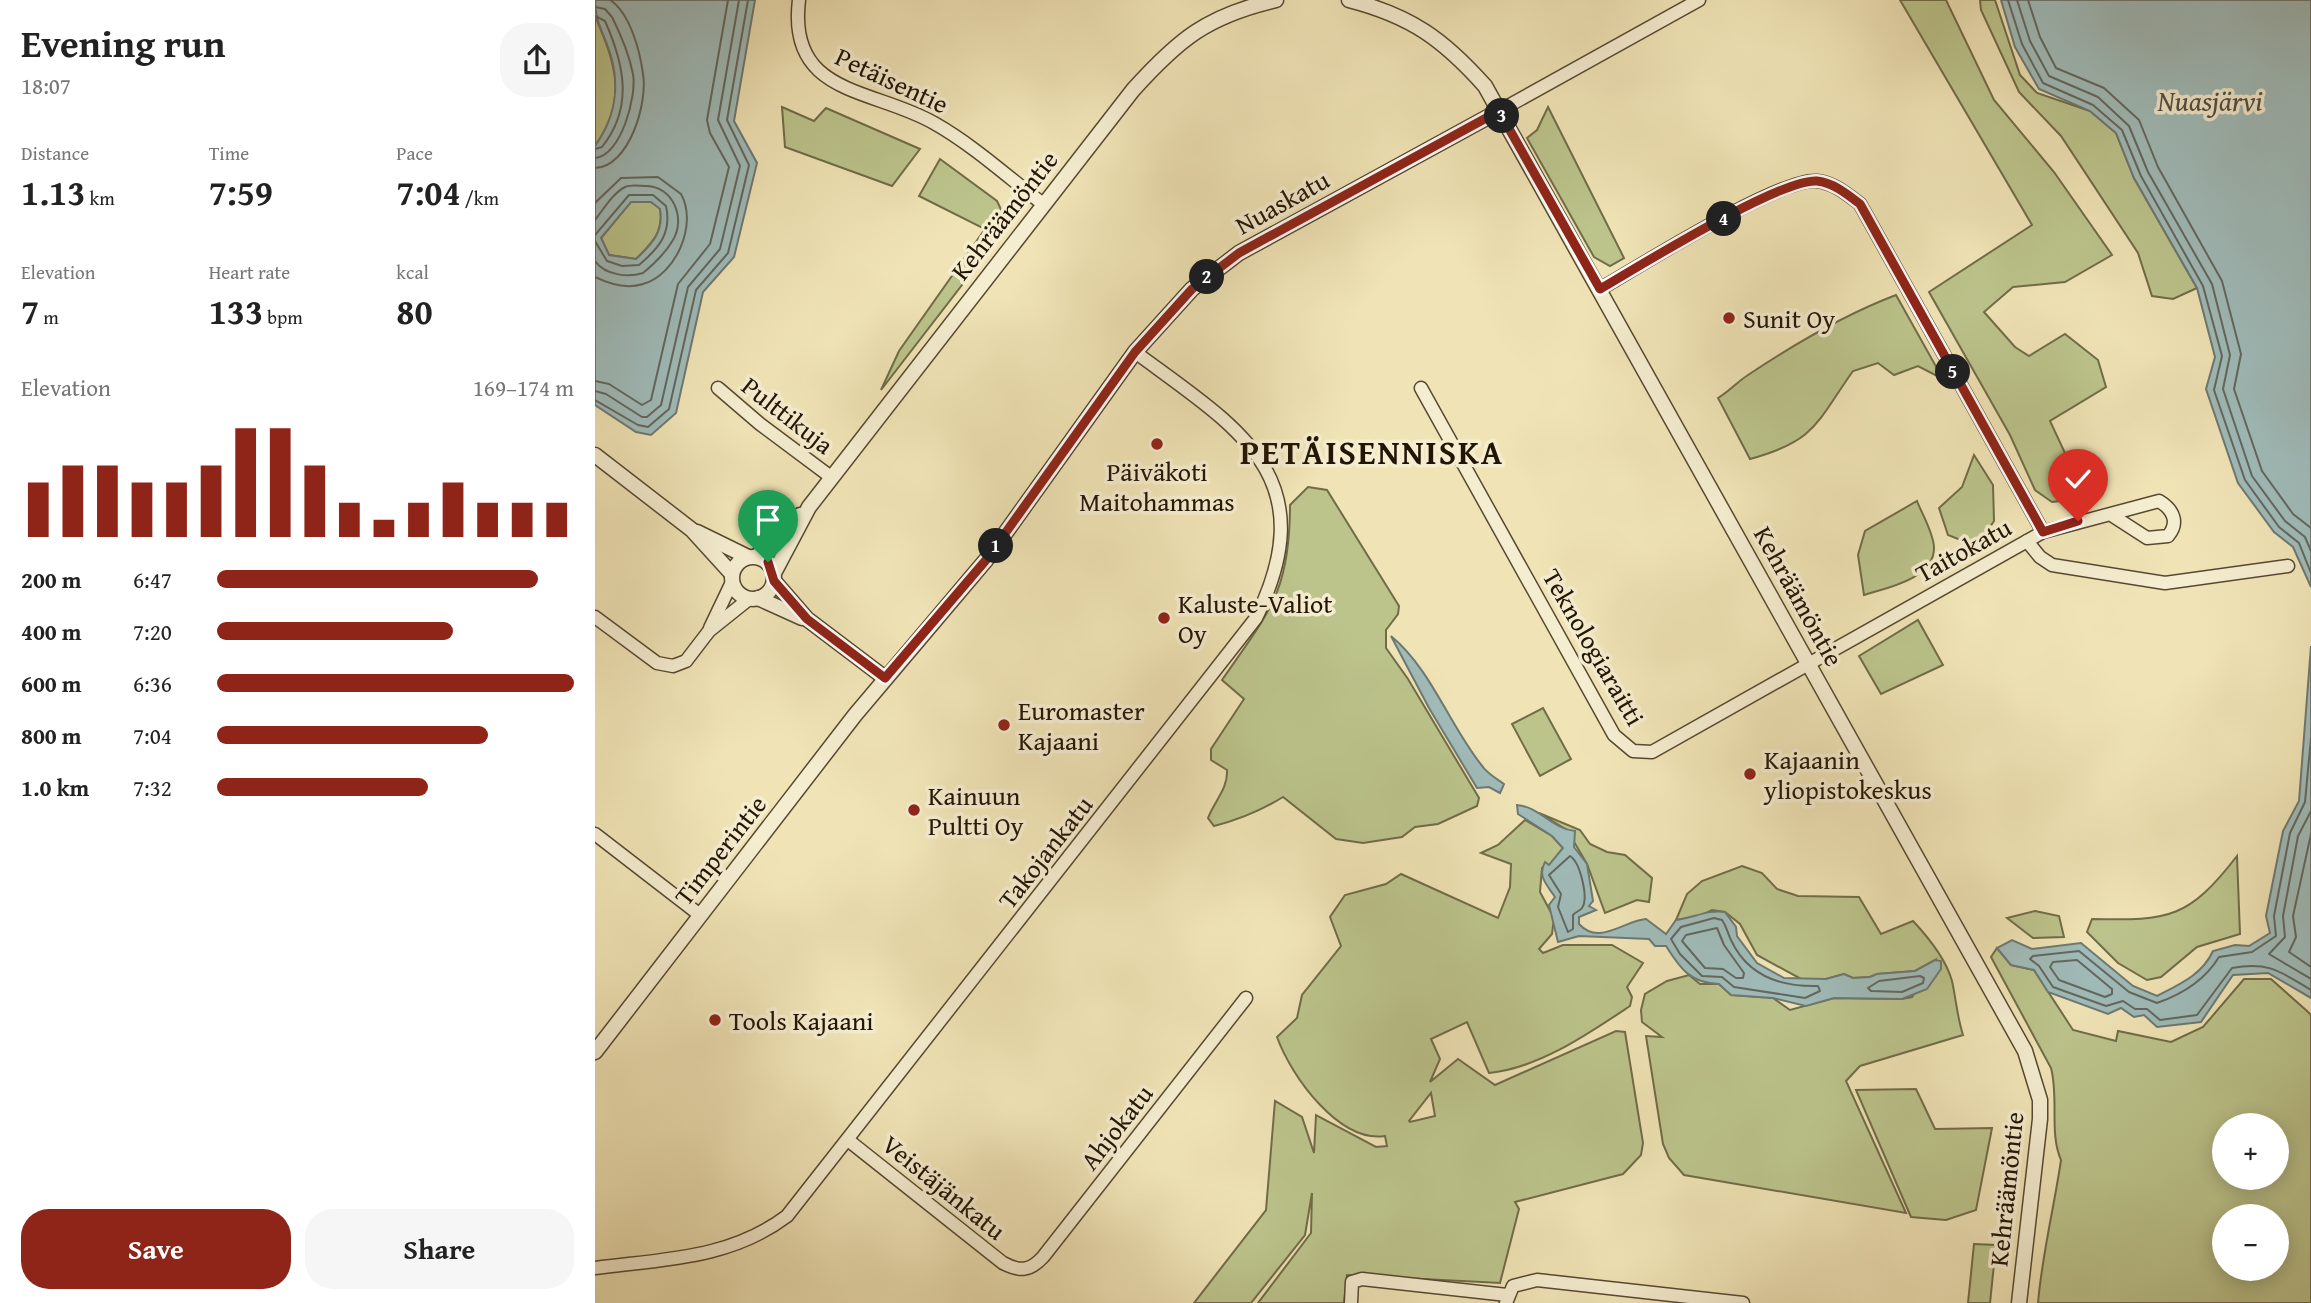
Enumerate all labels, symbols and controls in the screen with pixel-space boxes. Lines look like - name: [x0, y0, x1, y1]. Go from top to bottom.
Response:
- text: Evening run: [21, 15, 225, 71]
- button: share: [500, 23, 574, 97]
- street label: Petäisentie: [829, 37, 955, 123]
- text: 18:07: [21, 69, 71, 102]
- water label: Nuasjärvi: [2157, 80, 2262, 121]
- pin: 3: [1485, 99, 1520, 134]
- text: 3: [1497, 101, 1506, 129]
- text: Distance: [21, 139, 89, 167]
- text: Time: [209, 139, 249, 167]
- text: Pace: [396, 139, 433, 167]
- street label: Kehräämöntie: [941, 142, 1067, 288]
- street label: Nuaskatu: [1228, 160, 1336, 244]
- text: 1.13: [21, 167, 85, 218]
- text: 7:59: [209, 167, 273, 218]
- text: 7:04: [396, 167, 461, 218]
- text: km: [85, 184, 115, 212]
- text: /km: [461, 184, 499, 212]
- pin: 4: [1707, 202, 1741, 236]
- text: 4: [1719, 204, 1728, 232]
- text: Elevation: [21, 258, 95, 286]
- text: Heart rate: [209, 258, 290, 286]
- text: kcal: [396, 258, 429, 286]
- pin: 2: [1189, 260, 1225, 294]
- text: 2: [1202, 262, 1211, 290]
- text: 7: [21, 286, 39, 337]
- text: 133: [209, 286, 263, 337]
- text: 80: [396, 286, 433, 337]
- place label: Sunit Oy: [1743, 299, 1835, 338]
- text: m: [39, 303, 59, 331]
- text: bpm: [263, 303, 303, 331]
- marker: Sunit Oy: [1721, 310, 1737, 326]
- pin: 5: [1935, 354, 1971, 390]
- text: 5: [1948, 357, 1957, 385]
- street label: Pulttikuja: [734, 367, 843, 464]
- text: Elevation: [21, 371, 111, 404]
- text: 169–174 m: [473, 371, 574, 404]
- district label: PETÄISENNISKA: [1240, 428, 1504, 476]
- marker: Päiväkoti Maitohammas: [1149, 436, 1165, 452]
- pin: [2048, 449, 2108, 521]
- place label: Päiväkoti Maitohammas: [1079, 452, 1235, 521]
- icon: check: [2059, 460, 2097, 498]
- pin: [738, 490, 798, 562]
- icon: arrive: [749, 501, 787, 539]
- street label: Taitokatu: [1908, 508, 2018, 592]
- street label: Kehräämöntie: [1744, 519, 1854, 673]
- pin: 1: [979, 528, 1013, 564]
- text: 1: [991, 531, 1000, 559]
- street label: Teknologiaraitti: [1533, 561, 1655, 733]
- text: 200 m: [21, 563, 82, 596]
- text: 6:47: [133, 563, 172, 596]
- place label: Kaluste-Valiot Oy: [1178, 584, 1333, 653]
- marker: Kaluste-Valiot Oy: [1156, 610, 1172, 626]
- text: 400 m: [21, 615, 82, 648]
- text: 7:20: [133, 615, 172, 648]
- text: 600 m: [21, 667, 82, 700]
- text: 6:36: [133, 667, 172, 700]
- place label: Euromaster Kajaani: [1018, 691, 1145, 760]
- marker: Euromaster Kajaani: [996, 717, 1012, 733]
- text: 800 m: [21, 719, 82, 752]
- text: 7:04: [133, 719, 172, 752]
- place label: Kajaanin yliopistokeskus: [1763, 740, 1932, 809]
- marker: Kajaanin yliopistokeskus: [1742, 766, 1758, 782]
- text: 1.0 km: [21, 771, 89, 804]
- text: 7:32: [133, 771, 172, 804]
- place label: Kainuun Pultti Oy: [928, 776, 1024, 845]
- street label: Timperintie: [664, 787, 776, 913]
- street label: Takojankatu: [988, 787, 1102, 917]
- marker: Kainuun Pultti Oy: [906, 802, 922, 818]
- place label: Tools Kajaani: [729, 1001, 874, 1040]
- marker: Tools Kajaani: [707, 1012, 723, 1028]
- street label: Ahjokatu: [1070, 1076, 1162, 1178]
- street label: Kehräämöntie: [1978, 1110, 2034, 1268]
- map controls: [2212, 1113, 2289, 1281]
- button: +: [2212, 1113, 2289, 1190]
- street label: Veistäjänkatu: [874, 1125, 1014, 1249]
- button: −: [2212, 1204, 2289, 1281]
- button: Save: [21, 1209, 291, 1289]
- button: Share: [305, 1209, 574, 1289]

